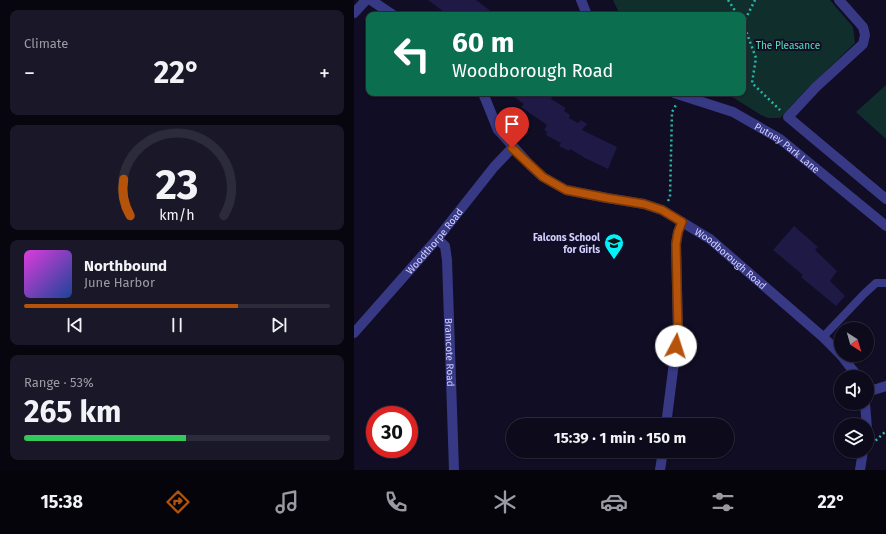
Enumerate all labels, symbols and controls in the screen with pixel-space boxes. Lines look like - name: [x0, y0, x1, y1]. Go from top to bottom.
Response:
- text: 60 m: [452, 26, 514, 59]
- icon: left: [386, 28, 438, 80]
- text: Climate: [24, 36, 68, 51]
- park label: The Pleasance: [756, 40, 820, 52]
- text: 22°: [154, 55, 200, 91]
- text: −: [24, 60, 35, 87]
- text: +: [319, 60, 330, 87]
- text: Woodborough Road: [452, 60, 613, 82]
- pin: [495, 107, 529, 148]
- icon: arrive: [501, 113, 523, 135]
- street label: Putney Park Lane: [752, 121, 822, 176]
- text: 23: [156, 159, 198, 209]
- text: km/h: [159, 206, 195, 223]
- street label: Woodthorpe Road: [404, 206, 466, 277]
- street label: Woodborough Road: [692, 226, 768, 292]
- place label: Falcons School for Girls: [533, 232, 600, 256]
- school or university icon: Falcons School for Girls: [603, 232, 625, 260]
- text: Northbound: [84, 257, 167, 275]
- text: June Harbor: [84, 275, 155, 290]
- icon: previous: [64, 314, 86, 336]
- icon: pause: [166, 314, 188, 336]
- icon: next: [268, 314, 290, 336]
- street label: Bramcote Road: [442, 318, 456, 387]
- north arrow: [834, 322, 874, 362]
- map controls: [834, 322, 874, 458]
- position arrow: [655, 325, 697, 367]
- button: sound: [834, 370, 874, 410]
- text: Range · 53%: [24, 375, 94, 390]
- text: 265 km: [24, 394, 121, 430]
- speed limit sign: 30: [366, 406, 418, 458]
- button: layers: [834, 418, 874, 458]
- text: 15:39 · 1 min · 150 m: [554, 429, 686, 447]
- icon: directions: [164, 488, 192, 516]
- icon: music: [273, 488, 301, 516]
- icon: phone: [382, 488, 410, 516]
- icon: climate: [491, 488, 519, 516]
- icon: car: [600, 488, 628, 516]
- icon: filters: [709, 488, 737, 516]
- text: 15:38: [40, 491, 83, 513]
- text: 22°: [817, 491, 845, 513]

